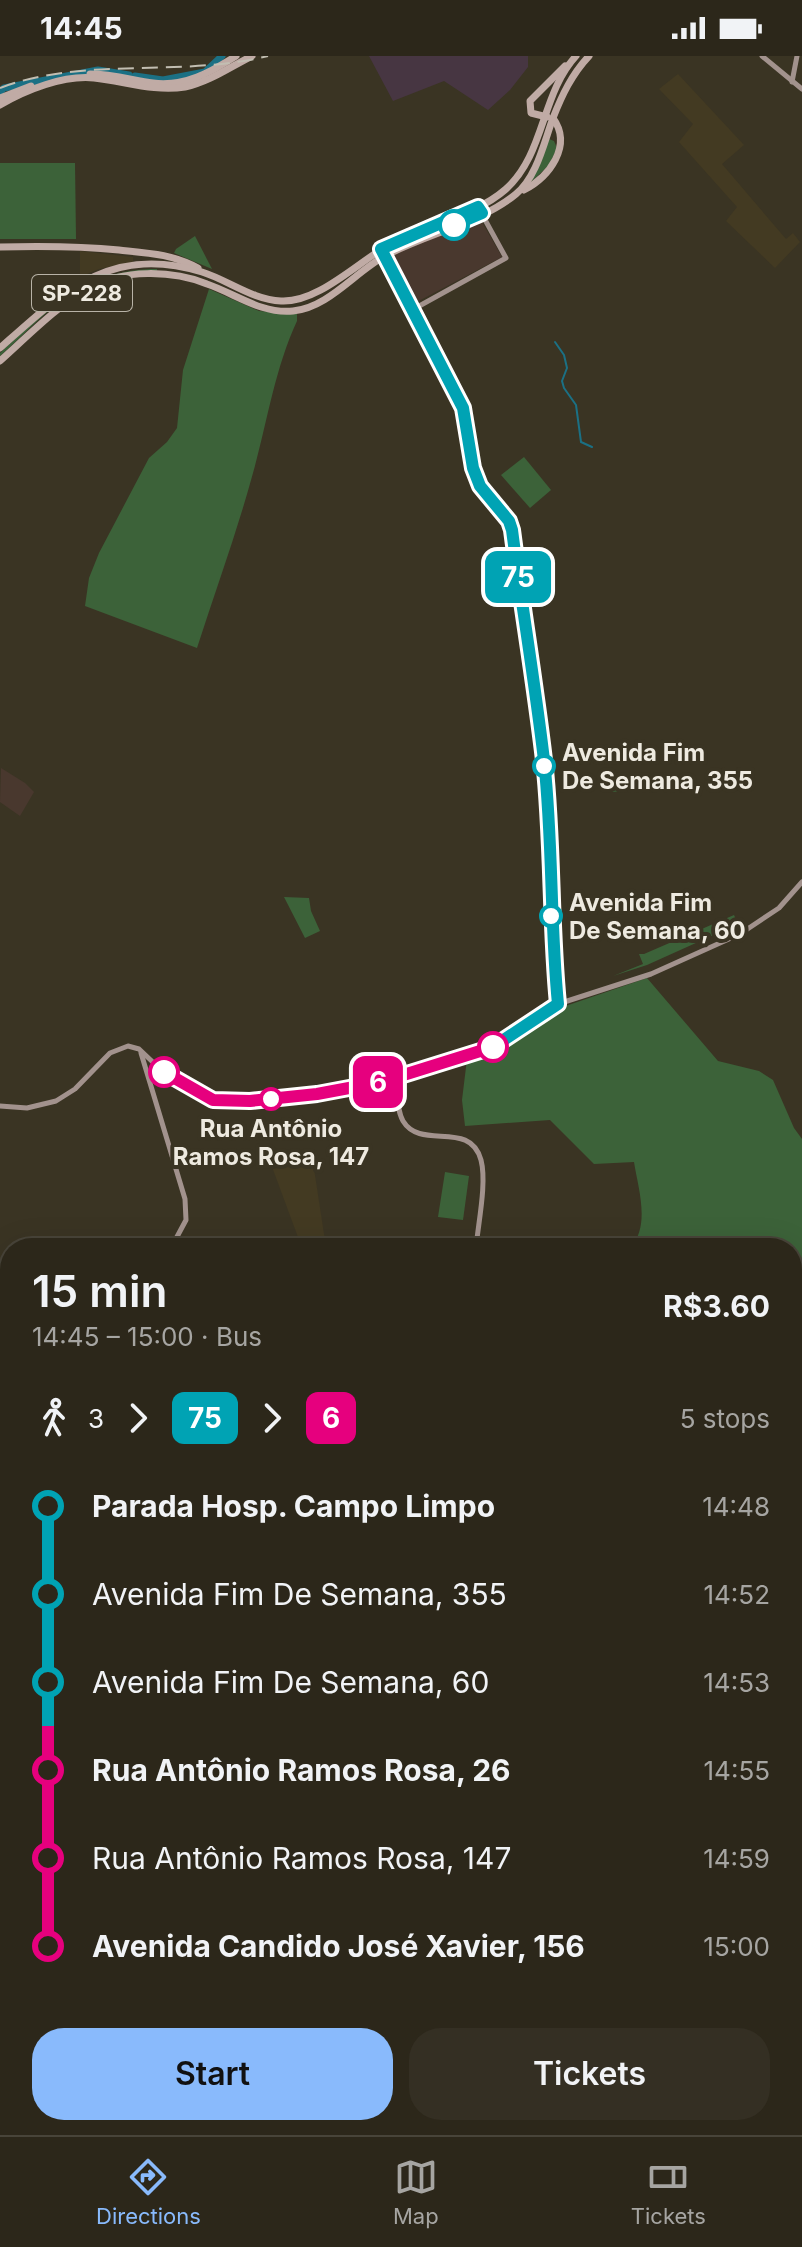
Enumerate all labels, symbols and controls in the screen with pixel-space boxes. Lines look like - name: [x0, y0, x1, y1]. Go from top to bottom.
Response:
- text: 14:45: [40, 10, 123, 46]
- unlabelled marker: [439, 210, 469, 240]
- road number: SP-228: [32, 275, 132, 311]
- line badge: 75: [482, 551, 554, 603]
- text: 75: [501, 560, 535, 594]
- place label: Avenida Fim De Semana, 355: [562, 738, 753, 795]
- marker: Avenida Fim De Semana, 355: [533, 755, 555, 777]
- place label: Avenida Fim De Semana, 60: [569, 888, 746, 945]
- marker: Avenida Fim De Semana, 60: [540, 905, 562, 927]
- unlabelled marker: [478, 1032, 508, 1062]
- line badge: 6: [352, 1056, 404, 1108]
- unlabelled marker: [149, 1057, 179, 1087]
- text: 6: [369, 1065, 387, 1099]
- marker: Rua Antônio Ramos Rosa, 147: [260, 1088, 282, 1110]
- place label: Rua Antônio Ramos Rosa, 147: [173, 1114, 369, 1171]
- text: 15 min: [32, 1264, 167, 1318]
- text: R$3.60: [663, 1288, 770, 1324]
- text: 14:45 – 15:00 · Bus: [32, 1321, 262, 1352]
- icon: walk: [32, 1396, 76, 1440]
- icon: forward: [116, 1396, 160, 1440]
- icon: forward: [250, 1396, 294, 1440]
- text: 75: [188, 1401, 222, 1435]
- text: 6: [322, 1401, 340, 1435]
- text: 3: [88, 1403, 104, 1434]
- text: 5 stops: [680, 1403, 770, 1434]
- text: Parada Hosp. Campo Limpo: [92, 1488, 495, 1524]
- text: 14:48: [702, 1491, 770, 1522]
- text: Avenida Fim De Semana, 355: [92, 1576, 507, 1612]
- text: 14:52: [703, 1579, 770, 1610]
- text: Avenida Fim De Semana, 60: [92, 1664, 489, 1700]
- text: 14:53: [703, 1667, 770, 1698]
- text: Rua Antônio Ramos Rosa, 26: [92, 1752, 511, 1788]
- text: 14:55: [704, 1755, 770, 1786]
- text: Rua Antônio Ramos Rosa, 147: [92, 1840, 511, 1876]
- text: 14:59: [703, 1843, 770, 1874]
- text: Avenida Candido José Xavier, 156: [92, 1928, 585, 1964]
- text: 15:00: [703, 1931, 770, 1962]
- button: Start: [32, 2028, 393, 2120]
- button: Tickets: [409, 2028, 770, 2120]
- tab: Directions: [96, 2155, 201, 2229]
- tab: Map: [393, 2155, 439, 2229]
- tab: Tickets: [631, 2155, 706, 2229]

